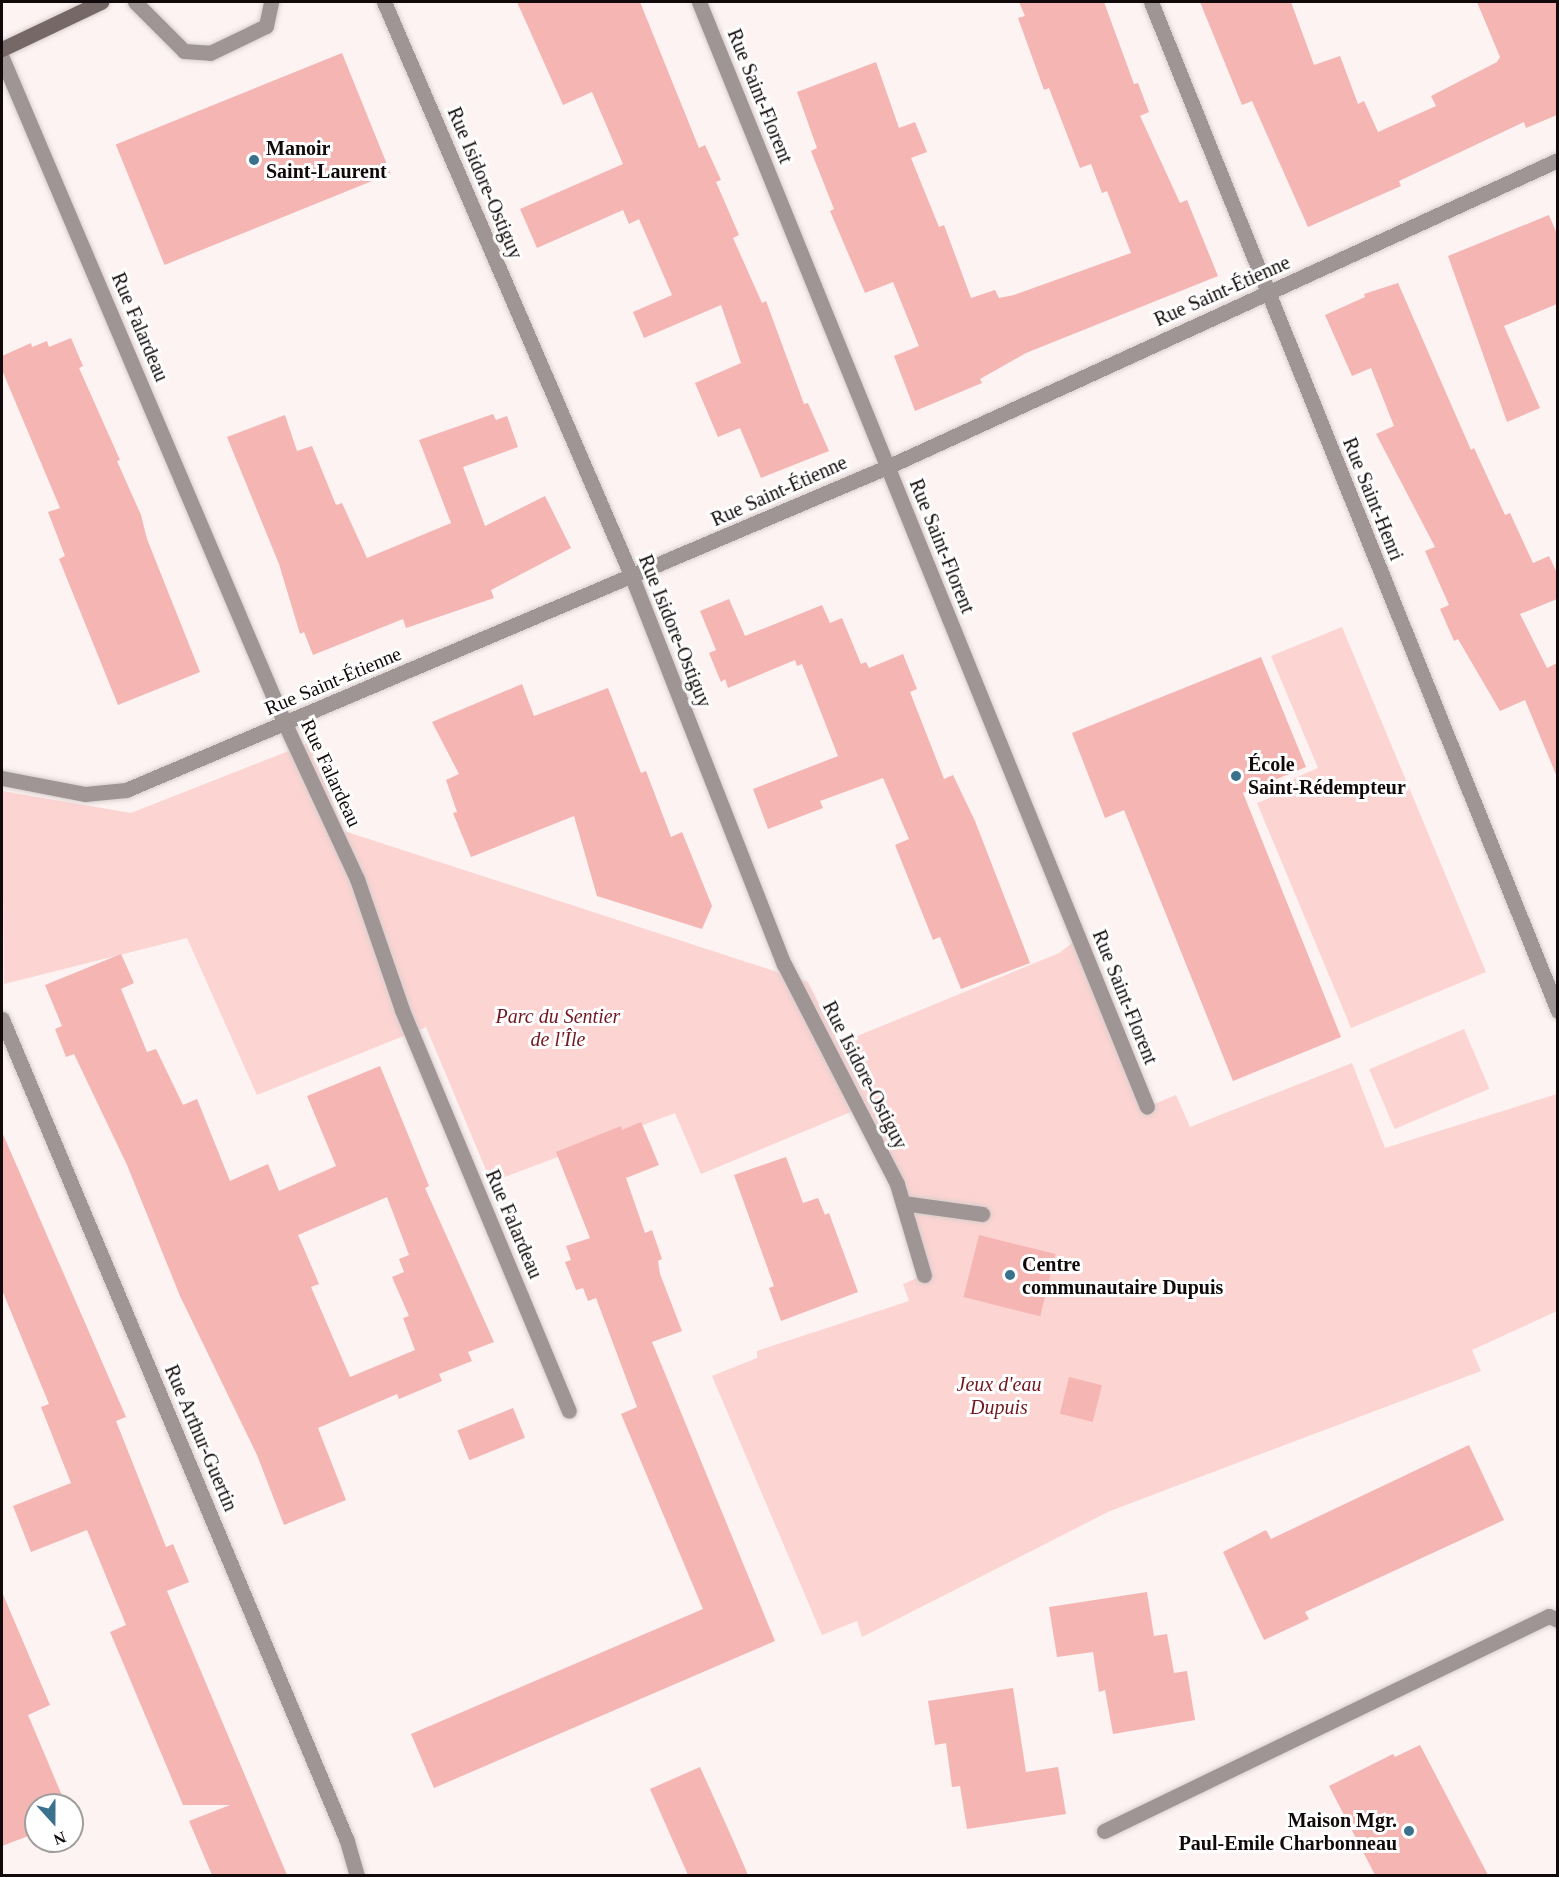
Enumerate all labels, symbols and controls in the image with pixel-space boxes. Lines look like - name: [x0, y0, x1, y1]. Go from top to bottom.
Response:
- street label: Rue Saint-Florent: [722, 25, 798, 167]
- street label: Rue Isidore-Ostiguy: [442, 103, 528, 263]
- place label: Manoir Saint-Laurent: [266, 136, 387, 183]
- marker: Manoir Saint-Laurent: [247, 153, 261, 167]
- street label: Rue Saint-Étienne: [1150, 250, 1294, 332]
- street label: Rue Falardeau: [106, 269, 174, 385]
- street label: Rue Saint-Henri: [1337, 434, 1409, 564]
- street label: Rue Saint-Étienne: [707, 450, 851, 532]
- street label: Rue Saint-Florent: [904, 475, 980, 617]
- street label: Rue Isidore-Ostiguy: [633, 551, 717, 711]
- street label: Rue Saint-Étienne: [261, 641, 405, 721]
- street label: Rue Falardeau: [296, 715, 366, 831]
- place label: École Saint-Rédempteur: [1248, 752, 1406, 799]
- marker: École Saint-Rédempteur: [1229, 769, 1243, 783]
- street label: Rue Saint-Florent: [1087, 926, 1163, 1068]
- street label: Rue Isidore-Ostiguy: [817, 997, 913, 1153]
- park label: Parc du Sentier de l'Île: [496, 1004, 620, 1051]
- street label: Rue Falardeau: [480, 1166, 548, 1282]
- place label: Centre communautaire Dupuis: [1022, 1252, 1223, 1299]
- marker: Centre communautaire Dupuis: [1003, 1268, 1017, 1282]
- street label: Rue Arthur-Guertin: [159, 1361, 243, 1515]
- park label: Jeux d'eau Dupuis: [957, 1373, 1041, 1420]
- north arrow: [24, 1793, 84, 1853]
- place label: Maison Mgr. Paul-Emile Charbonneau: [1179, 1808, 1397, 1855]
- marker: Maison Mgr. Paul-Emile Charbonneau: [1402, 1824, 1416, 1838]
- text: N: [51, 1828, 68, 1848]

